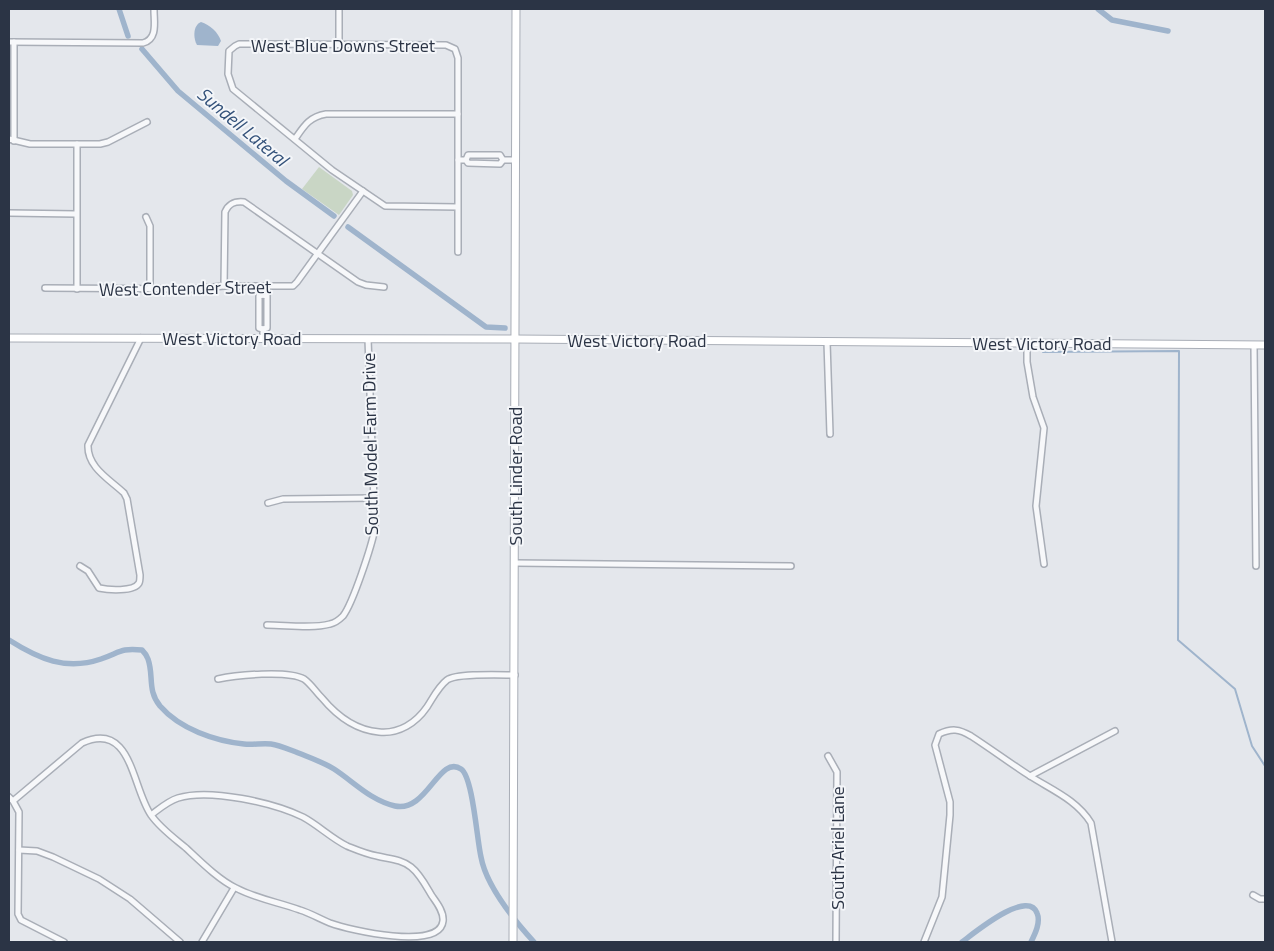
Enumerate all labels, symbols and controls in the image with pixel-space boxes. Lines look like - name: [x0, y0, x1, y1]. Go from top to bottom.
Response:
- street label: West Blue Downs Street: [251, 32, 436, 59]
- water label: Sundell Lateral: [191, 79, 296, 174]
- street label: West Contender Street: [99, 273, 272, 303]
- street label: West Victory Road: [162, 325, 302, 352]
- street label: West Victory Road: [567, 327, 707, 354]
- street label: West Victory Road: [972, 330, 1112, 357]
- street label: South Model Farm Drive: [355, 353, 385, 535]
- street label: South Linder Road: [502, 407, 529, 545]
- street label: South Ariel Lane: [824, 786, 851, 910]

